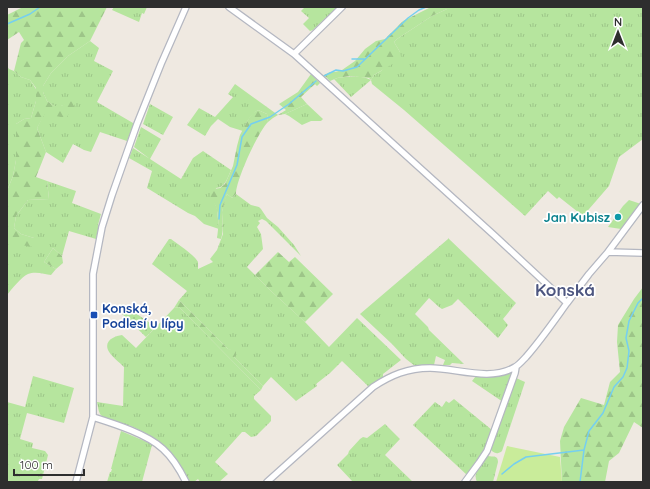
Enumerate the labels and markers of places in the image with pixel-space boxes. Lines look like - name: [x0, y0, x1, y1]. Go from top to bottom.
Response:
- place label: Jan Kubisz: [543, 209, 610, 225]
- marker: Jan Kubisz: [613, 212, 623, 222]
- place label: Konská, Podlesí u lípy: [102, 300, 184, 331]
- marker: Konská, Podlesí u lípy: [89, 310, 99, 320]

